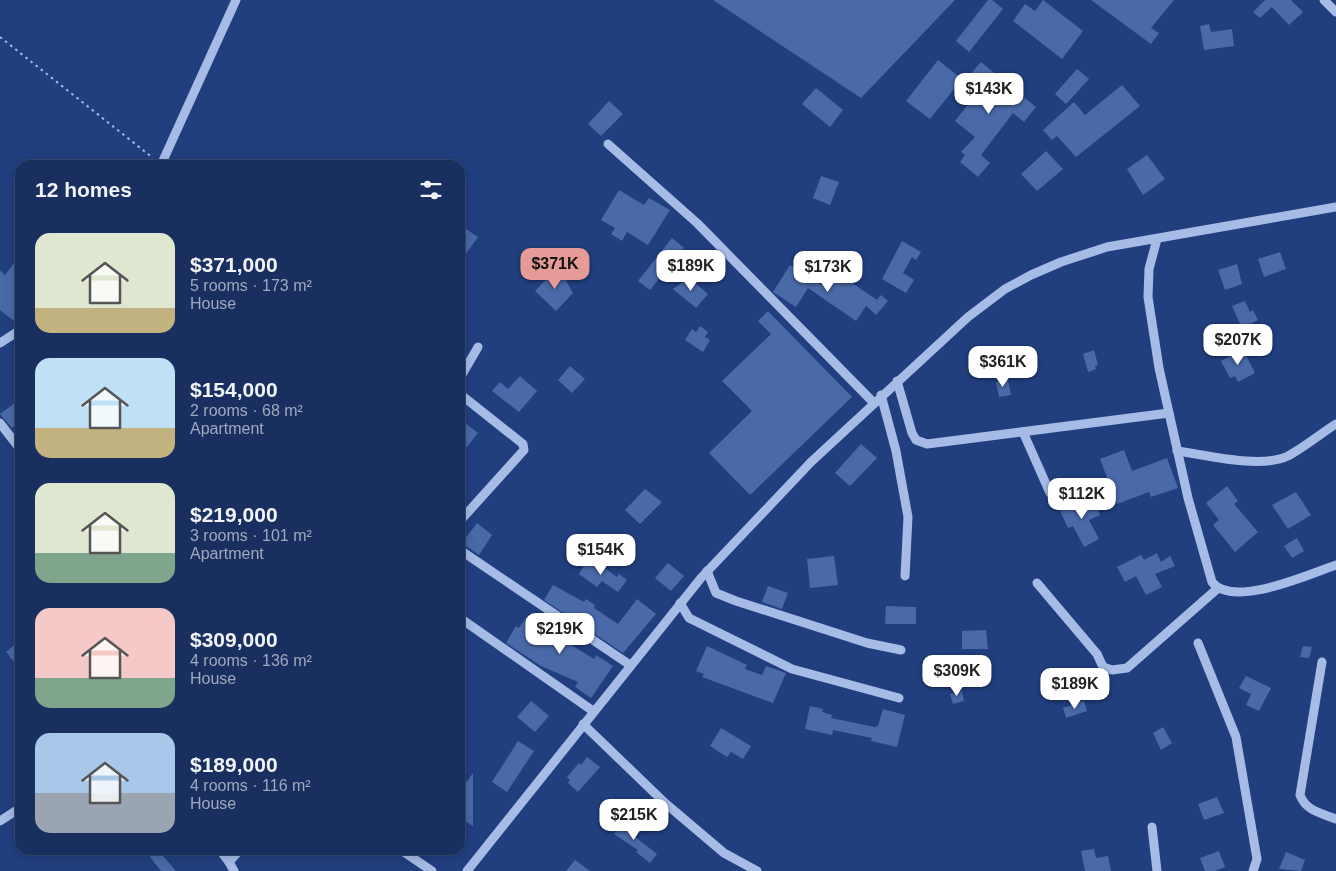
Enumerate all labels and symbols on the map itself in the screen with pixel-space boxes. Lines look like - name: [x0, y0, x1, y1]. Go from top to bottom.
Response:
- pin: $143K: [954, 72, 1024, 115]
- pin: $371K: [520, 248, 590, 290]
- pin: $189K: [656, 250, 726, 292]
- pin: $173K: [793, 250, 863, 293]
- pin: $207K: [1203, 324, 1273, 366]
- pin: $361K: [968, 346, 1038, 388]
- pin: $112K: [1047, 478, 1117, 520]
- pin: $154K: [566, 534, 636, 576]
- pin: $219K: [525, 612, 595, 655]
- pin: $309K: [922, 654, 992, 697]
- pin: $189K: [1040, 668, 1110, 710]
- pin: $215K: [599, 798, 669, 841]

